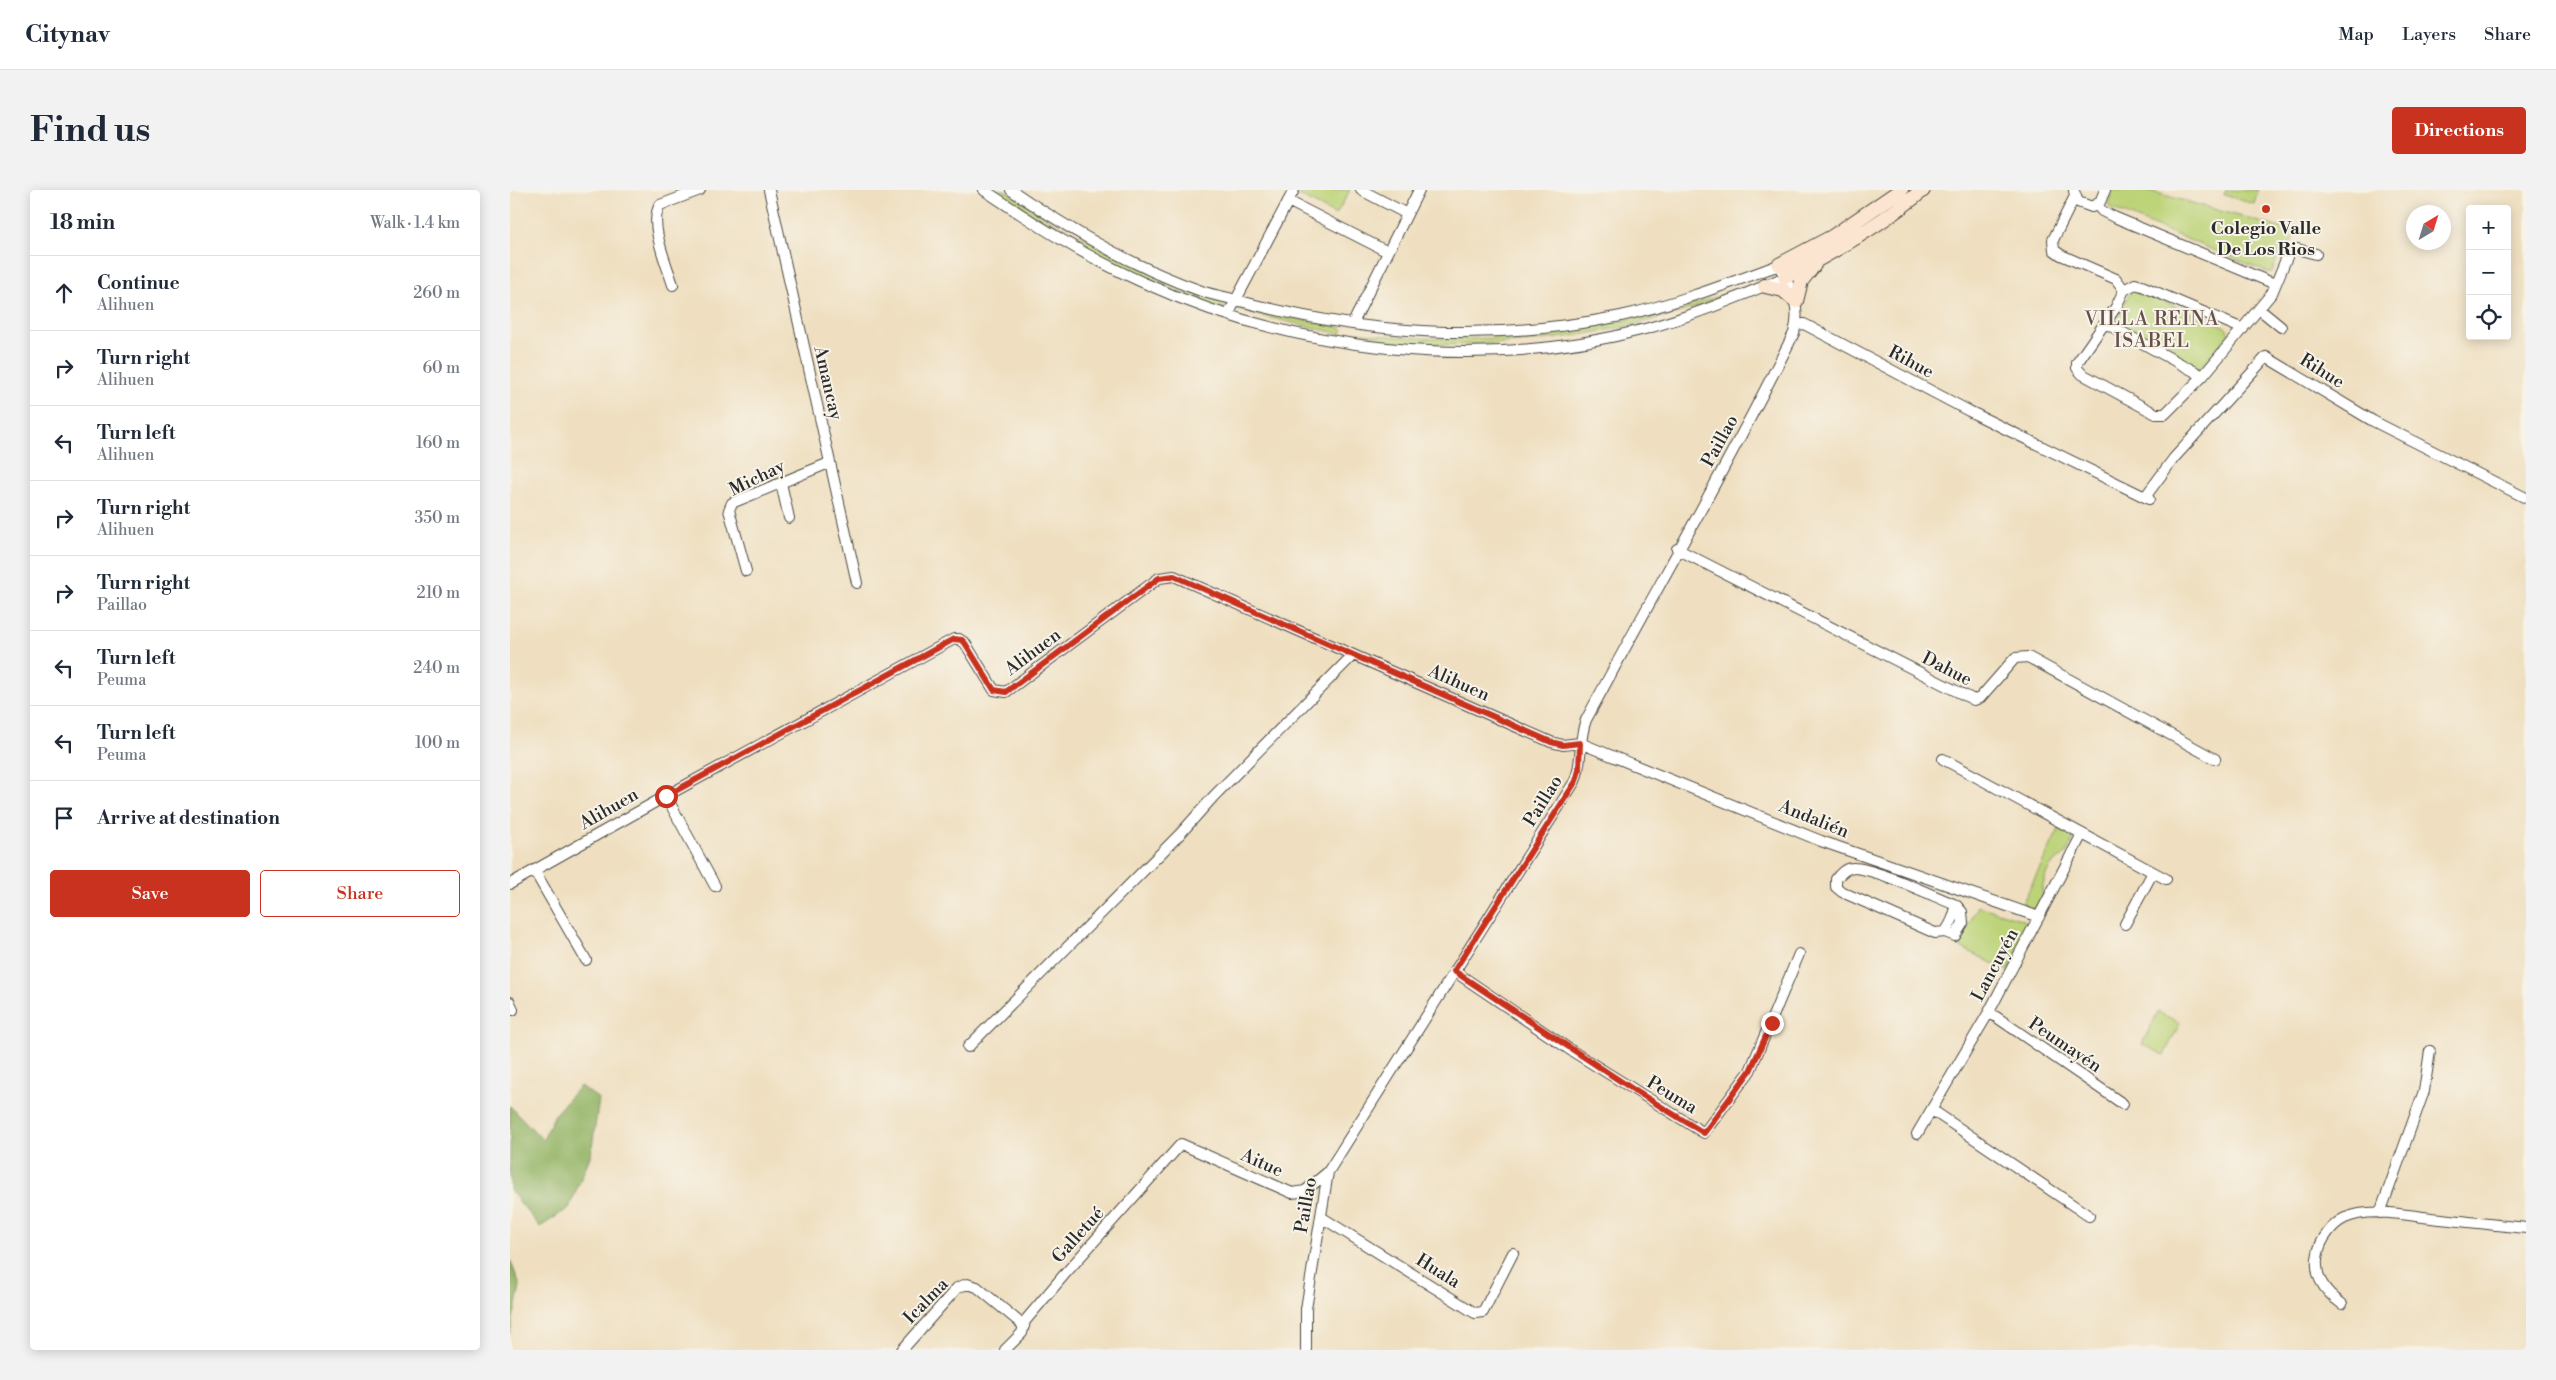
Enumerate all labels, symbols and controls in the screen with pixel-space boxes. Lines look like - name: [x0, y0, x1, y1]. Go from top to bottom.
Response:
- text: Citynav: [25, 20, 110, 50]
- text: Map: [2339, 23, 2374, 46]
- text: Layers: [2402, 23, 2456, 46]
- text: Share: [2484, 23, 2531, 46]
- button: Directions: [2392, 107, 2526, 154]
- text: Find us: [30, 109, 150, 152]
- marker: Colegio Valle De Los Rios: [2260, 203, 2272, 215]
- north arrow: [2406, 205, 2451, 250]
- map controls: [2466, 205, 2511, 340]
- button: +: [2466, 205, 2511, 250]
- text: 18 min: [50, 210, 115, 236]
- text: Walk · 1.4 km: [370, 213, 460, 233]
- place label: Colegio Valle De Los Rios: [2211, 217, 2321, 261]
- button: −: [2466, 250, 2511, 295]
- text: Continue: [97, 271, 180, 295]
- icon: ahead: [50, 279, 78, 307]
- text: 260 m: [413, 283, 460, 303]
- text: Alihuen: [97, 295, 154, 315]
- button: locate: [2466, 295, 2511, 340]
- district label: VILLA REINA ISABEL: [2083, 307, 2220, 353]
- street label: Rihue: [1884, 340, 1938, 384]
- street label: Amancay: [808, 343, 848, 422]
- text: Turn right: [97, 346, 190, 370]
- street label: Rihue: [2295, 348, 2349, 394]
- icon: right: [50, 354, 78, 382]
- text: 60 m: [422, 358, 460, 378]
- text: Alihuen: [97, 370, 154, 390]
- street label: Paillao: [1696, 411, 1744, 471]
- text: Turn left: [97, 421, 176, 445]
- icon: left: [50, 429, 78, 457]
- text: 160 m: [416, 433, 460, 453]
- text: Alihuen: [97, 445, 154, 465]
- street label: Michay: [725, 455, 789, 501]
- text: Turn right: [97, 496, 190, 520]
- icon: right: [50, 504, 78, 532]
- text: 350 m: [414, 508, 460, 528]
- text: Alihuen: [97, 520, 154, 540]
- text: Turn right: [97, 571, 190, 595]
- icon: right: [50, 579, 78, 607]
- text: 210 m: [416, 583, 460, 603]
- text: Paillao: [97, 595, 147, 615]
- street label: Alihuen: [1000, 623, 1066, 681]
- text: Turn left: [97, 646, 176, 670]
- street label: Dahue: [1918, 647, 1976, 691]
- icon: left: [50, 654, 78, 682]
- text: 240 m: [413, 658, 460, 678]
- street label: Alihuen: [1424, 659, 1493, 707]
- text: Peuma: [97, 670, 146, 690]
- text: Turn left: [97, 721, 176, 745]
- icon: left: [50, 729, 78, 757]
- text: 100 m: [415, 733, 460, 753]
- text: Peuma: [97, 745, 146, 765]
- street label: Paillao: [1518, 771, 1568, 831]
- street label: Alihuen: [574, 783, 643, 836]
- route start: [655, 785, 678, 808]
- street label: Andalién: [1775, 794, 1853, 844]
- icon: arrive: [50, 804, 78, 832]
- text: Arrive at destination: [97, 806, 280, 830]
- button: Save: [50, 870, 250, 917]
- button: Share: [260, 870, 460, 917]
- street label: Lancuyén: [1966, 924, 2024, 1005]
- route end: [1761, 1012, 1784, 1035]
- street label: Peumayén: [2024, 1012, 2106, 1078]
- street label: Peuma: [1642, 1071, 1702, 1120]
- street label: Aitue: [1236, 1143, 1287, 1182]
- street label: Paillao: [1290, 1175, 1322, 1235]
- street label: Galletué: [1047, 1202, 1109, 1268]
- street label: Huala: [1411, 1248, 1465, 1294]
- street label: Icalma: [899, 1273, 954, 1329]

